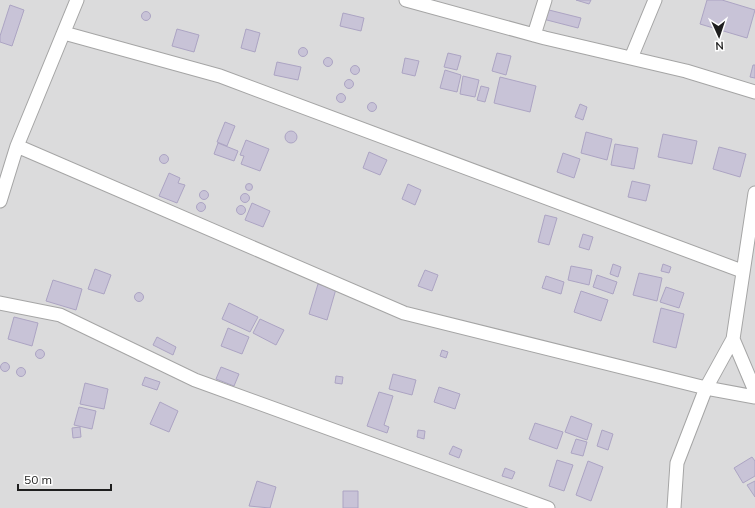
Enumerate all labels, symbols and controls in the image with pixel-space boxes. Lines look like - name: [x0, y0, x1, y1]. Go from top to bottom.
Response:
- north arrow: [699, 16, 739, 56]
- text: N: [715, 39, 724, 53]
- scale bar: [18, 466, 111, 492]
- text: 50 m: [24, 472, 52, 487]

